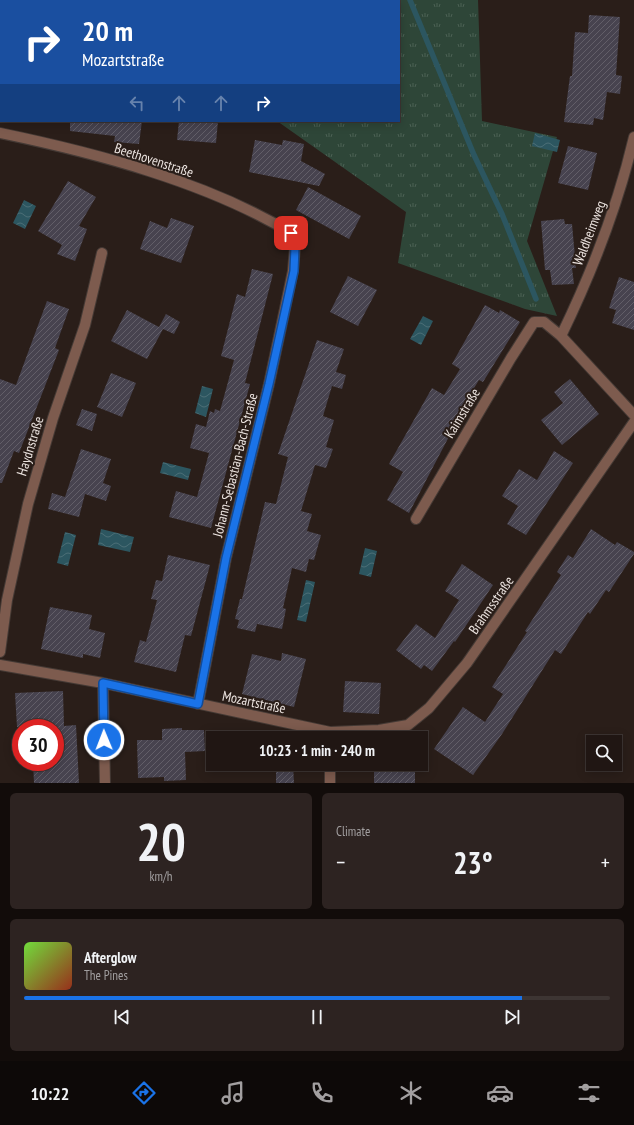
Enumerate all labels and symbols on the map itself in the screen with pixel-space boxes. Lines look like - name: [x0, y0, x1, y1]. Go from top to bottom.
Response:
- street label: Beethovenstraße: [112, 139, 196, 181]
- street label: Waldheimweg: [568, 198, 610, 268]
- pin: [274, 216, 308, 250]
- street label: Kaimstraße: [440, 385, 484, 441]
- street label: Johann-Sebastian-Bach-Straße: [208, 391, 262, 540]
- street label: Haydnstraße: [12, 414, 48, 478]
- street label: Brahmsstraße: [465, 572, 518, 637]
- street label: Mozartstraße: [221, 687, 287, 718]
- speed limit sign: 30: [12, 719, 64, 771]
- position arrow: [83, 719, 125, 761]

